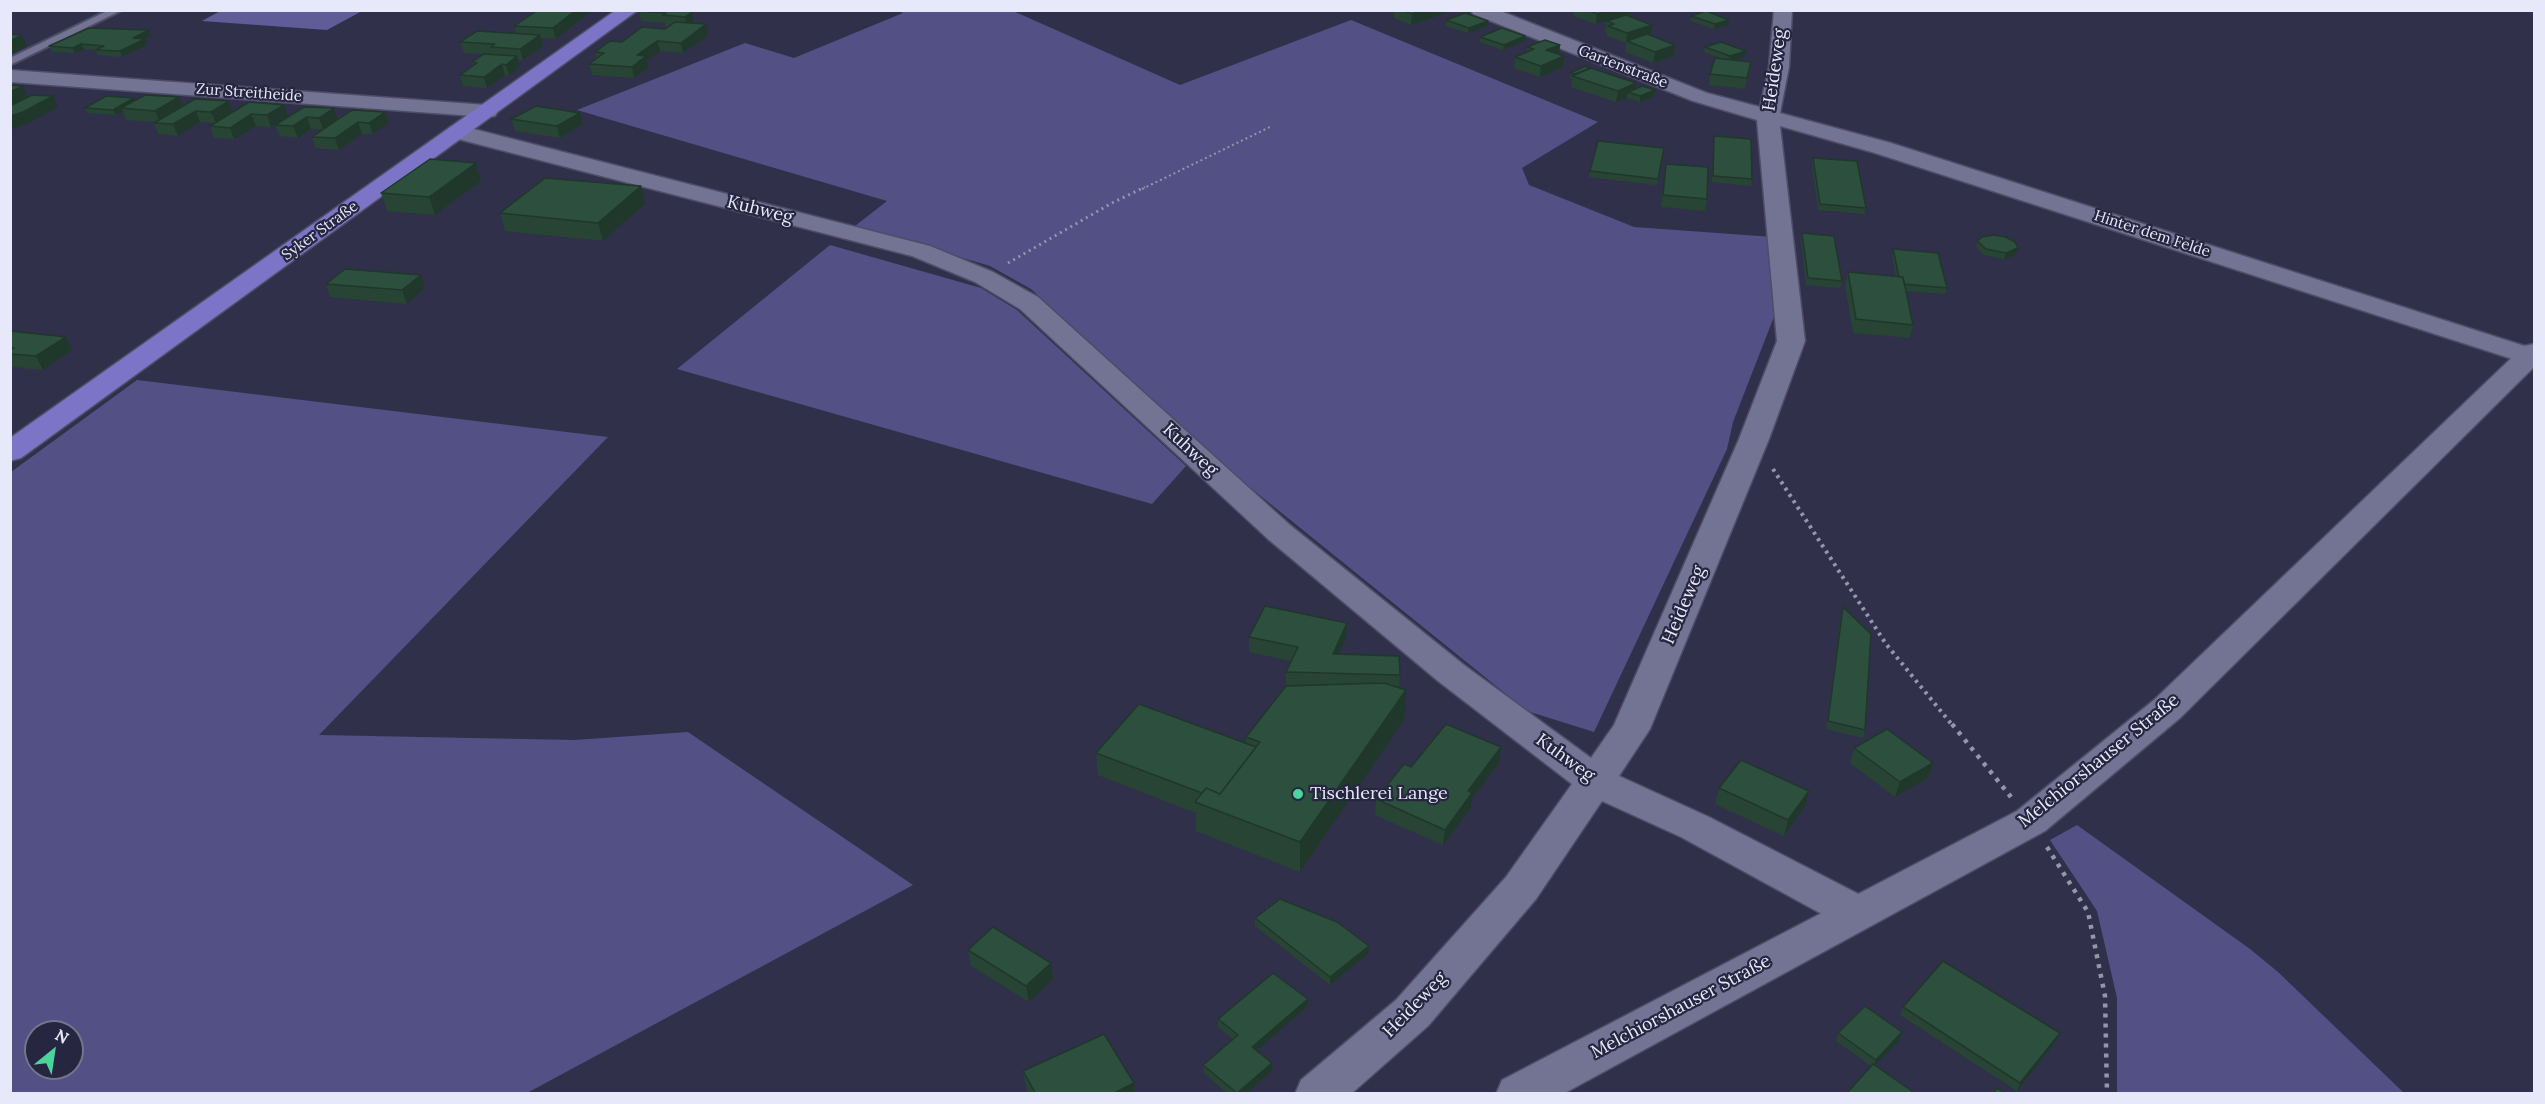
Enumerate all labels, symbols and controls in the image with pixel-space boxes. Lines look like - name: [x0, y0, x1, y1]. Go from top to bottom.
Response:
- street label: Heideweg: [1759, 27, 1791, 113]
- street label: Gartenstraße: [1576, 42, 1670, 92]
- street label: Zur Streitheide: [195, 80, 303, 106]
- street label: Kuhweg: [725, 191, 795, 229]
- street label: Syker Straße: [278, 197, 362, 265]
- street label: Hinter dem Felde: [2092, 207, 2212, 261]
- street label: Kuhweg: [1158, 419, 1222, 481]
- street label: Heideweg: [1658, 563, 1710, 647]
- street label: Melchiorshauser Straße: [2014, 690, 2184, 832]
- street label: Kuhweg: [1531, 729, 1599, 787]
- place label: Tischlerei Lange: [1310, 783, 1448, 805]
- marker: Tischlerei Lange: [1291, 787, 1305, 801]
- street label: Melchiorshauser Straße: [1587, 950, 1775, 1064]
- street label: Heideweg: [1378, 968, 1452, 1042]
- north arrow: [24, 1020, 84, 1080]
- text: N: [52, 1024, 72, 1048]

